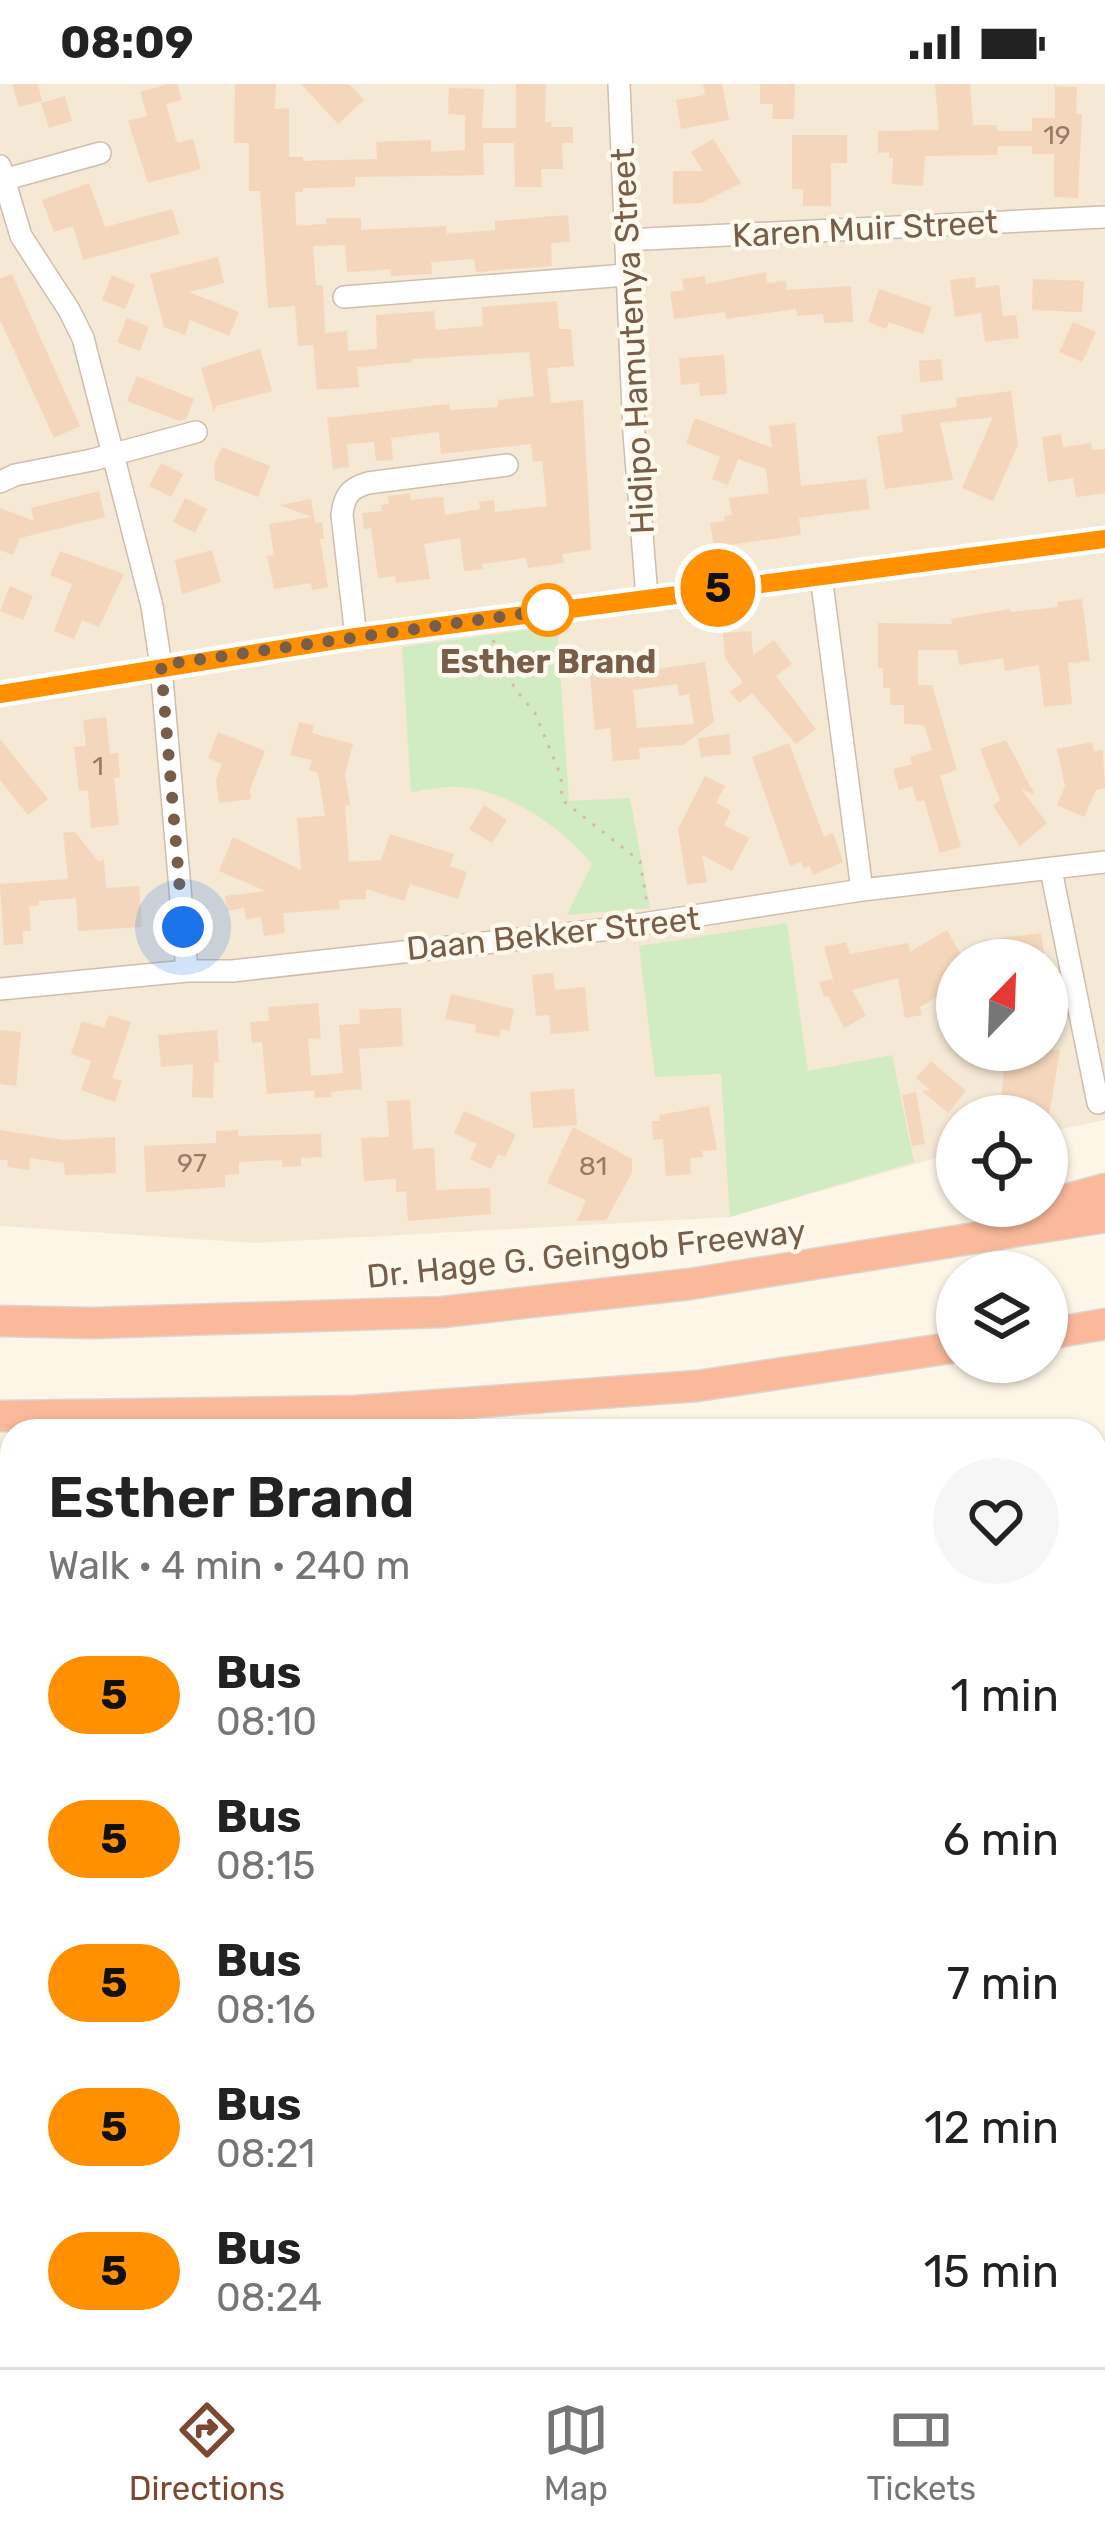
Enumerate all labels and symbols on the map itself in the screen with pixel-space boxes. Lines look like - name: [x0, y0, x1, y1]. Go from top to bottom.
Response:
- house number: 19: [1043, 119, 1071, 151]
- street label: Hidipo Hamutenya Street: [603, 147, 662, 535]
- street label: Karen Muir Street: [731, 202, 999, 255]
- line badge: 5: [679, 549, 757, 627]
- marker: Esther Brand: [523, 585, 573, 635]
- place label: Esther Brand: [440, 642, 656, 681]
- house number: 1: [92, 750, 104, 782]
- your location: [153, 897, 213, 957]
- street label: Daan Bekker Street: [404, 899, 702, 968]
- north arrow: [936, 939, 1068, 1071]
- house number: 97: [177, 1147, 207, 1179]
- house number: 81: [579, 1150, 607, 1182]
- street label: Dr. Hage G. Geingob Freeway: [365, 1211, 807, 1296]

